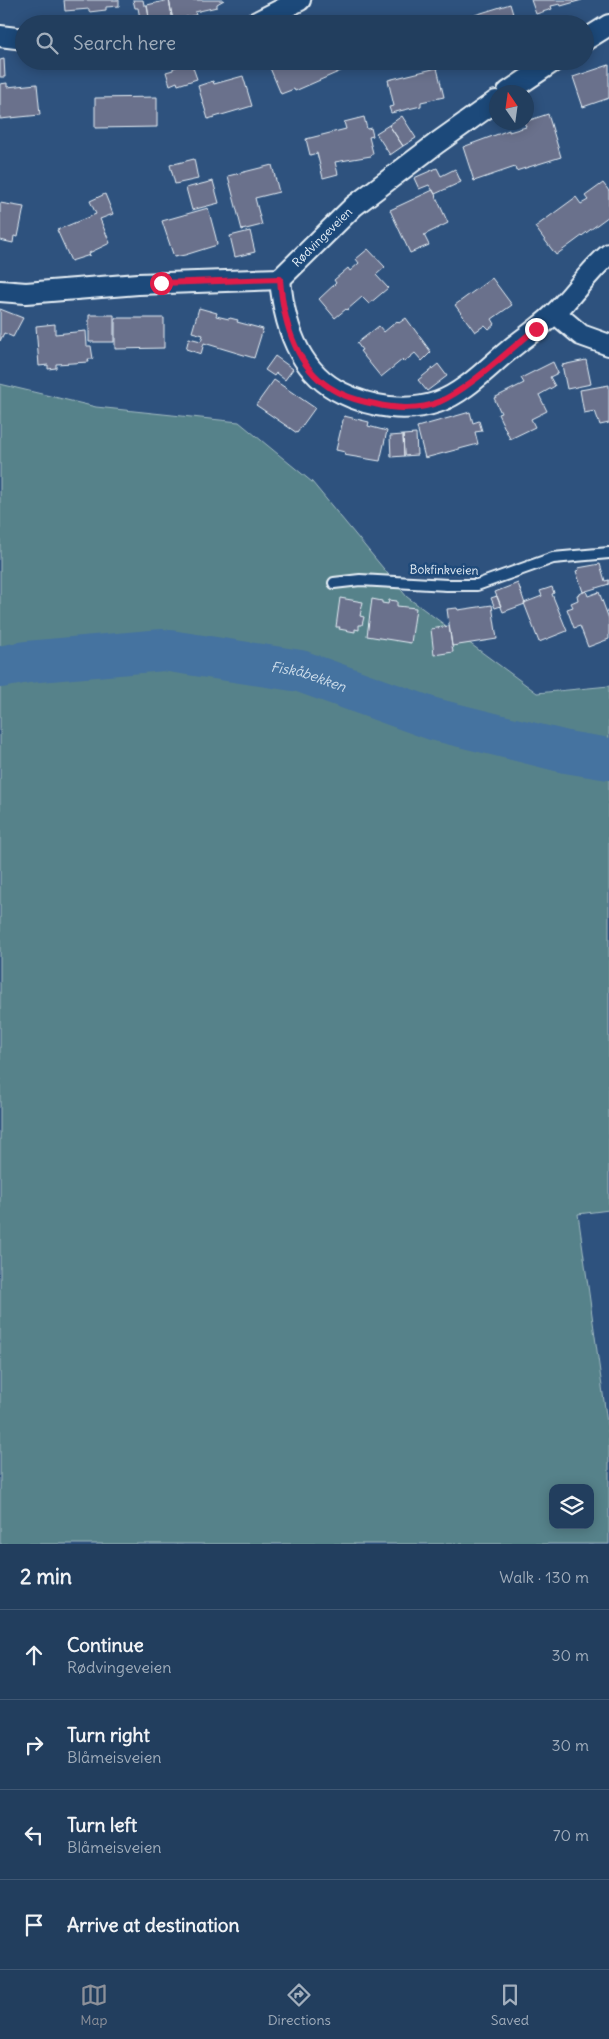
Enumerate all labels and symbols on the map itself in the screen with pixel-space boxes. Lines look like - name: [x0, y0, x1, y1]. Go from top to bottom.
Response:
- north arrow: [489, 85, 534, 130]
- street label: Rødvingeveien: [289, 204, 355, 270]
- route start: [150, 272, 173, 295]
- route end: [525, 318, 548, 341]
- street label: Bokfinkveien: [409, 561, 479, 578]
- water label: Fiskåbekken: [270, 658, 349, 696]

